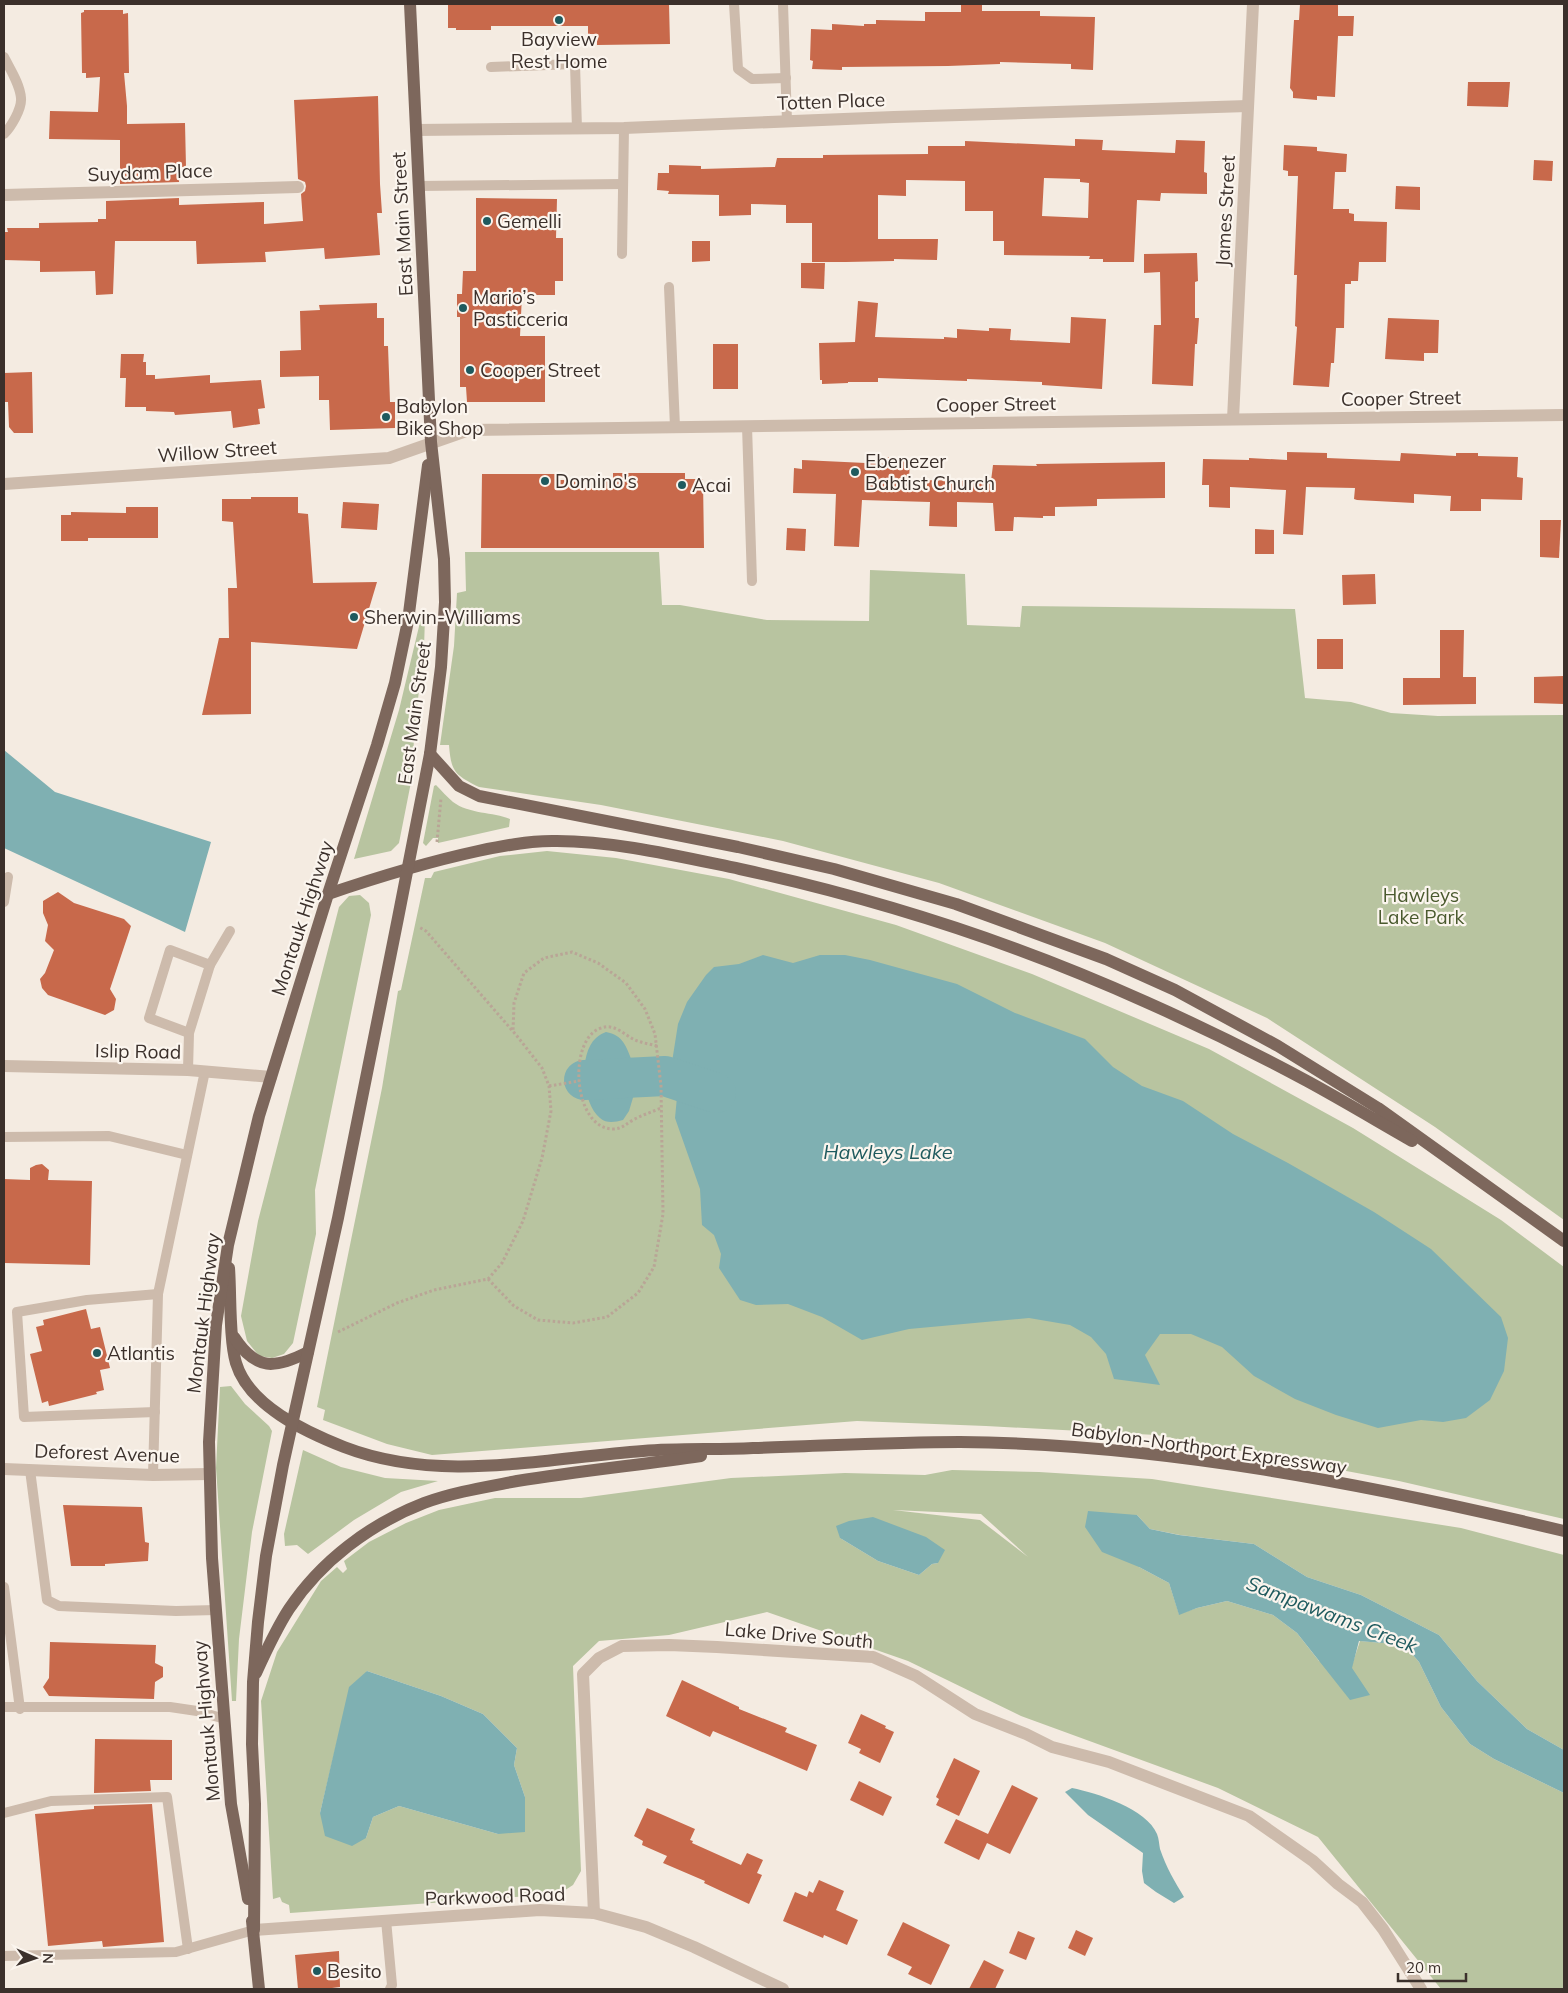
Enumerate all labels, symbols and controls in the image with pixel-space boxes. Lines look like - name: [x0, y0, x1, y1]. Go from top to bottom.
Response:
- marker: Bayview Rest Home: [553, 14, 565, 26]
- place label: Bayview Rest Home: [511, 27, 607, 73]
- street label: Totten Place: [777, 87, 885, 115]
- street label: East Main Street: [386, 151, 418, 297]
- street label: James Street: [1210, 154, 1240, 267]
- street label: Suydam Place: [87, 158, 213, 186]
- place label: Gemelli: [497, 209, 562, 233]
- marker: Gemelli: [481, 215, 493, 227]
- place label: Mario’s Pasticceria: [473, 285, 568, 331]
- marker: Mario’s Pasticceria: [457, 302, 469, 314]
- place label: Cooper Street: [480, 358, 601, 382]
- marker: Cooper Street: [464, 364, 476, 376]
- street label: Cooper Street: [1341, 385, 1462, 411]
- street label: Cooper Street: [936, 391, 1057, 417]
- place label: Babylon Bike Shop: [396, 394, 484, 440]
- marker: Babylon Bike Shop: [380, 411, 392, 423]
- street label: Willow Street: [157, 435, 278, 467]
- place label: Ebenezer Babtist Church: [865, 449, 995, 495]
- marker: Ebenezer Babtist Church: [849, 466, 861, 478]
- place label: Domino's: [555, 469, 637, 493]
- place label: Acai: [692, 473, 731, 497]
- marker: Domino's: [539, 475, 551, 487]
- marker: Acai: [676, 479, 688, 491]
- place label: Sherwin-Williams: [364, 605, 521, 629]
- marker: Sherwin-Williams: [348, 611, 360, 623]
- street label: East Main Street: [392, 640, 436, 786]
- street label: Montauk Highway: [266, 838, 338, 998]
- park label: Hawleys Lake Park: [1378, 883, 1465, 929]
- street label: Islip Road: [95, 1038, 181, 1064]
- water label: Hawleys Lake: [823, 1139, 953, 1164]
- street label: Montauk Highway: [181, 1231, 225, 1395]
- place label: Atlantis: [107, 1341, 175, 1365]
- marker: Atlantis: [91, 1347, 103, 1359]
- street label: Babylon-Northport Expressway: [1070, 1417, 1348, 1479]
- street label: Deforest Avenue: [34, 1438, 180, 1468]
- water label: Sampawams Creek: [1243, 1570, 1421, 1658]
- street label: Lake Drive South: [724, 1617, 874, 1653]
- street label: Montauk Highway: [187, 1640, 225, 1802]
- street label: Parkwood Road: [424, 1882, 566, 1910]
- north arrow: [10, 1933, 60, 1983]
- scale bar: [1398, 1950, 1466, 1982]
- text: N: [39, 1953, 57, 1964]
- text: 20 m: [1406, 1958, 1441, 1977]
- place label: Besito: [327, 1959, 382, 1983]
- marker: Besito: [311, 1965, 323, 1977]

